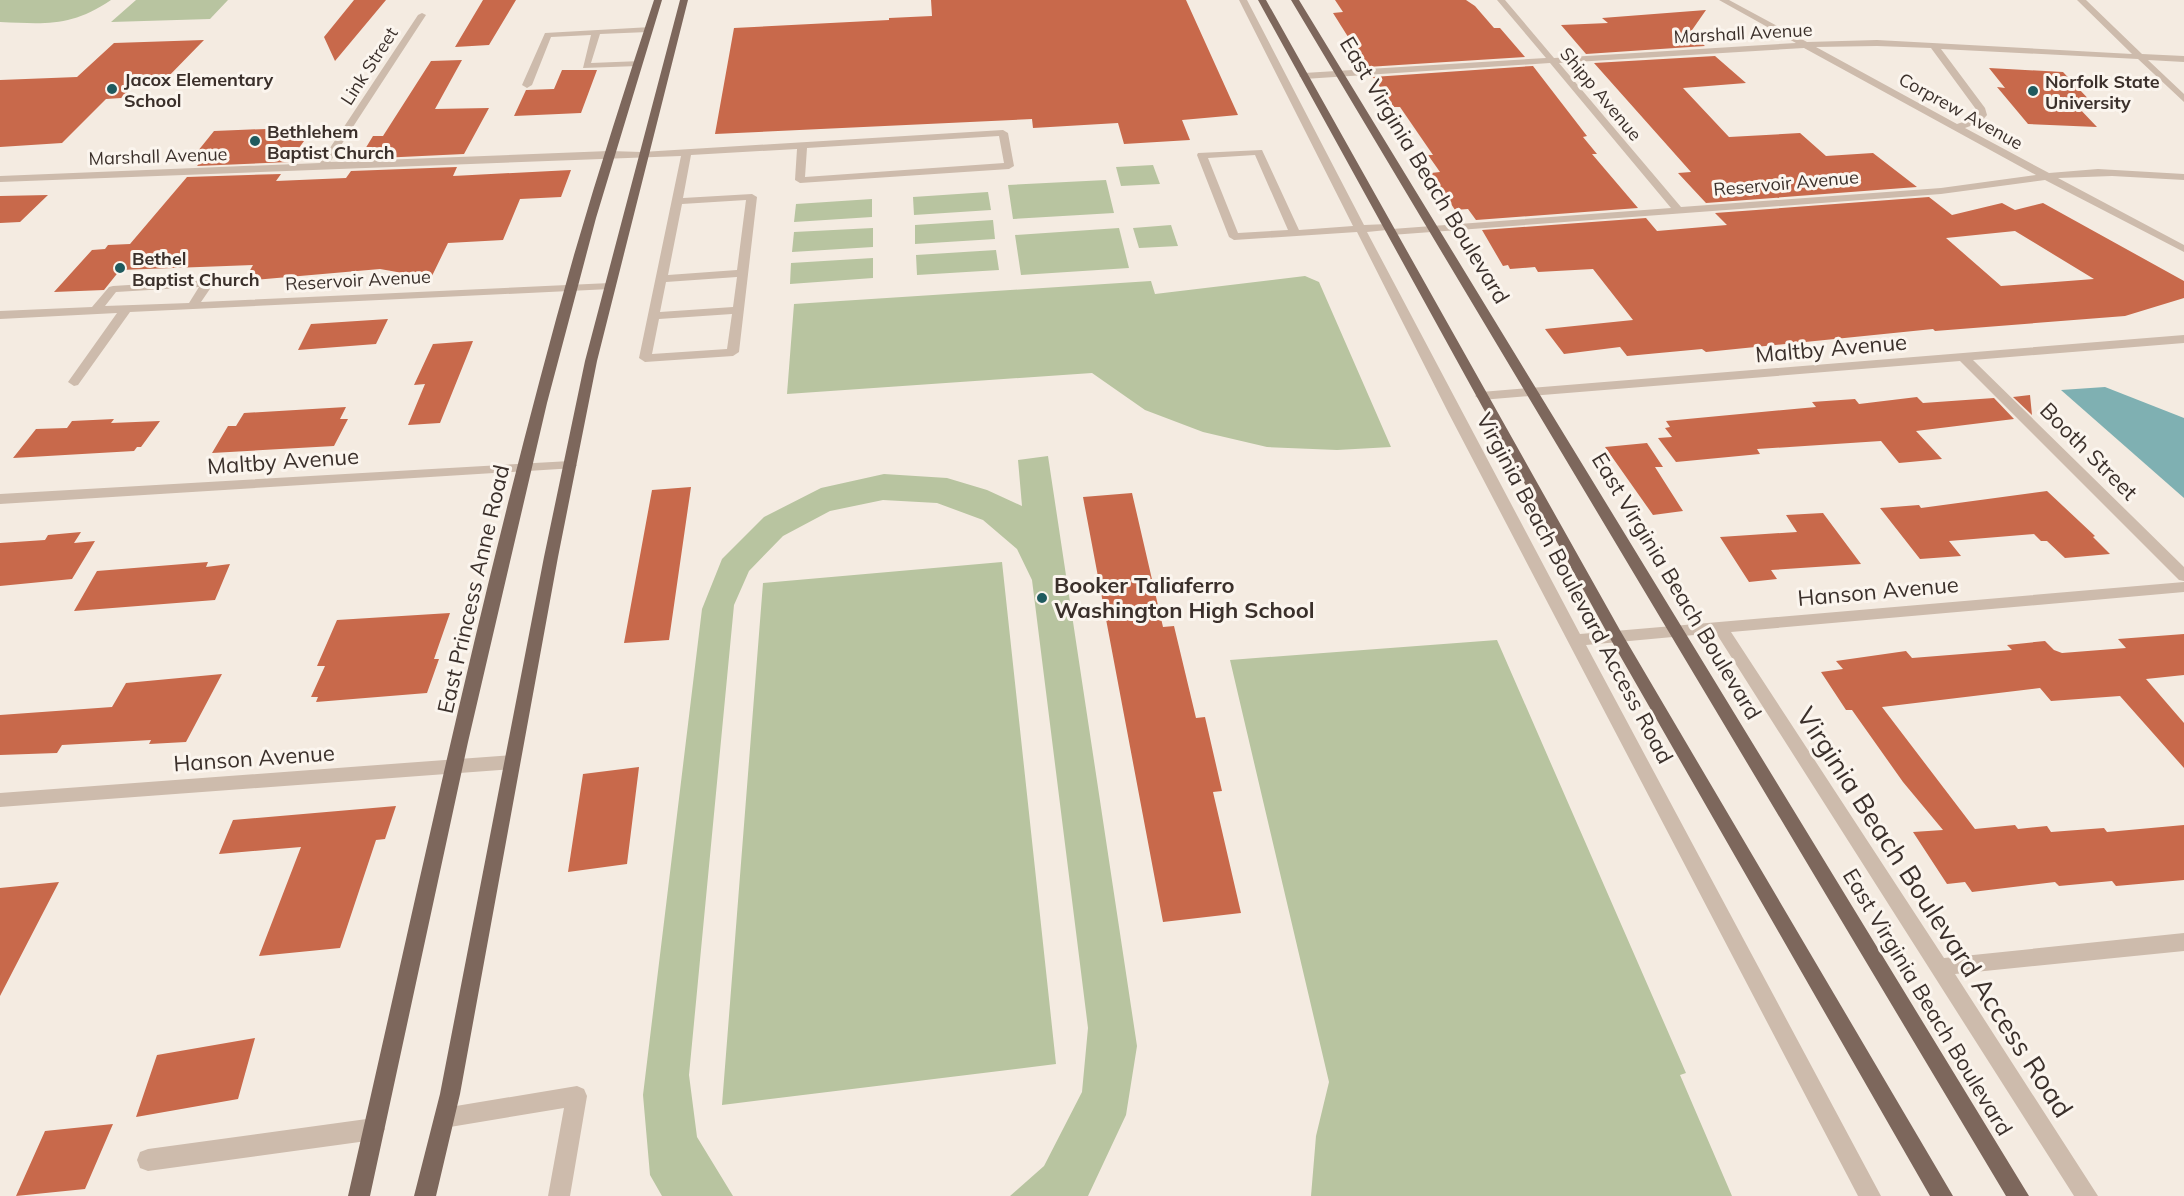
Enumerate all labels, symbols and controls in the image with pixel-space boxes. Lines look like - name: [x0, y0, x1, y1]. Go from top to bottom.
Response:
- street label: Marshall Avenue: [1673, 18, 1813, 48]
- street label: Link Street: [335, 23, 403, 109]
- street label: East Virginia Beach Boulevard: [1334, 31, 1516, 309]
- street label: Shipp Avenue: [1555, 43, 1647, 145]
- street label: Corprew Avenue: [1895, 67, 2027, 155]
- place label: Jacox Elementary School: [124, 68, 274, 112]
- place label: Norfolk State University: [2045, 70, 2160, 114]
- marker: Jacox Elementary School: [105, 82, 119, 96]
- marker: Norfolk State University: [2026, 84, 2040, 98]
- place label: Bethlehem Baptist Church: [267, 120, 395, 164]
- marker: Bethlehem Baptist Church: [248, 134, 262, 148]
- street label: Marshall Avenue: [88, 142, 228, 170]
- street label: Reservoir Avenue: [1712, 165, 1860, 201]
- place label: Bethel Baptist Church: [132, 247, 260, 291]
- marker: Bethel Baptist Church: [113, 261, 127, 275]
- street label: Reservoir Avenue: [285, 265, 431, 295]
- street label: Maltby Avenue: [1754, 327, 1908, 369]
- street label: Booth Street: [2034, 396, 2144, 506]
- street label: Virginia Beach Boulevard Access Road: [1470, 408, 1680, 768]
- street label: Maltby Avenue: [206, 442, 360, 480]
- street label: East Virginia Beach Boulevard: [1586, 447, 1768, 725]
- street label: East Princess Anne Road: [431, 462, 515, 716]
- street label: Hanson Avenue: [1796, 570, 1960, 612]
- place label: Booker Taliaferro Washington High School: [1054, 571, 1315, 624]
- marker: Booker Taliaferro Washington High School: [1035, 591, 1049, 605]
- street label: Virginia Beach Boulevard Access Road: [1789, 700, 2081, 1124]
- street label: Hanson Avenue: [172, 738, 336, 778]
- street label: East Virginia Beach Boulevard: [1837, 863, 2019, 1141]

